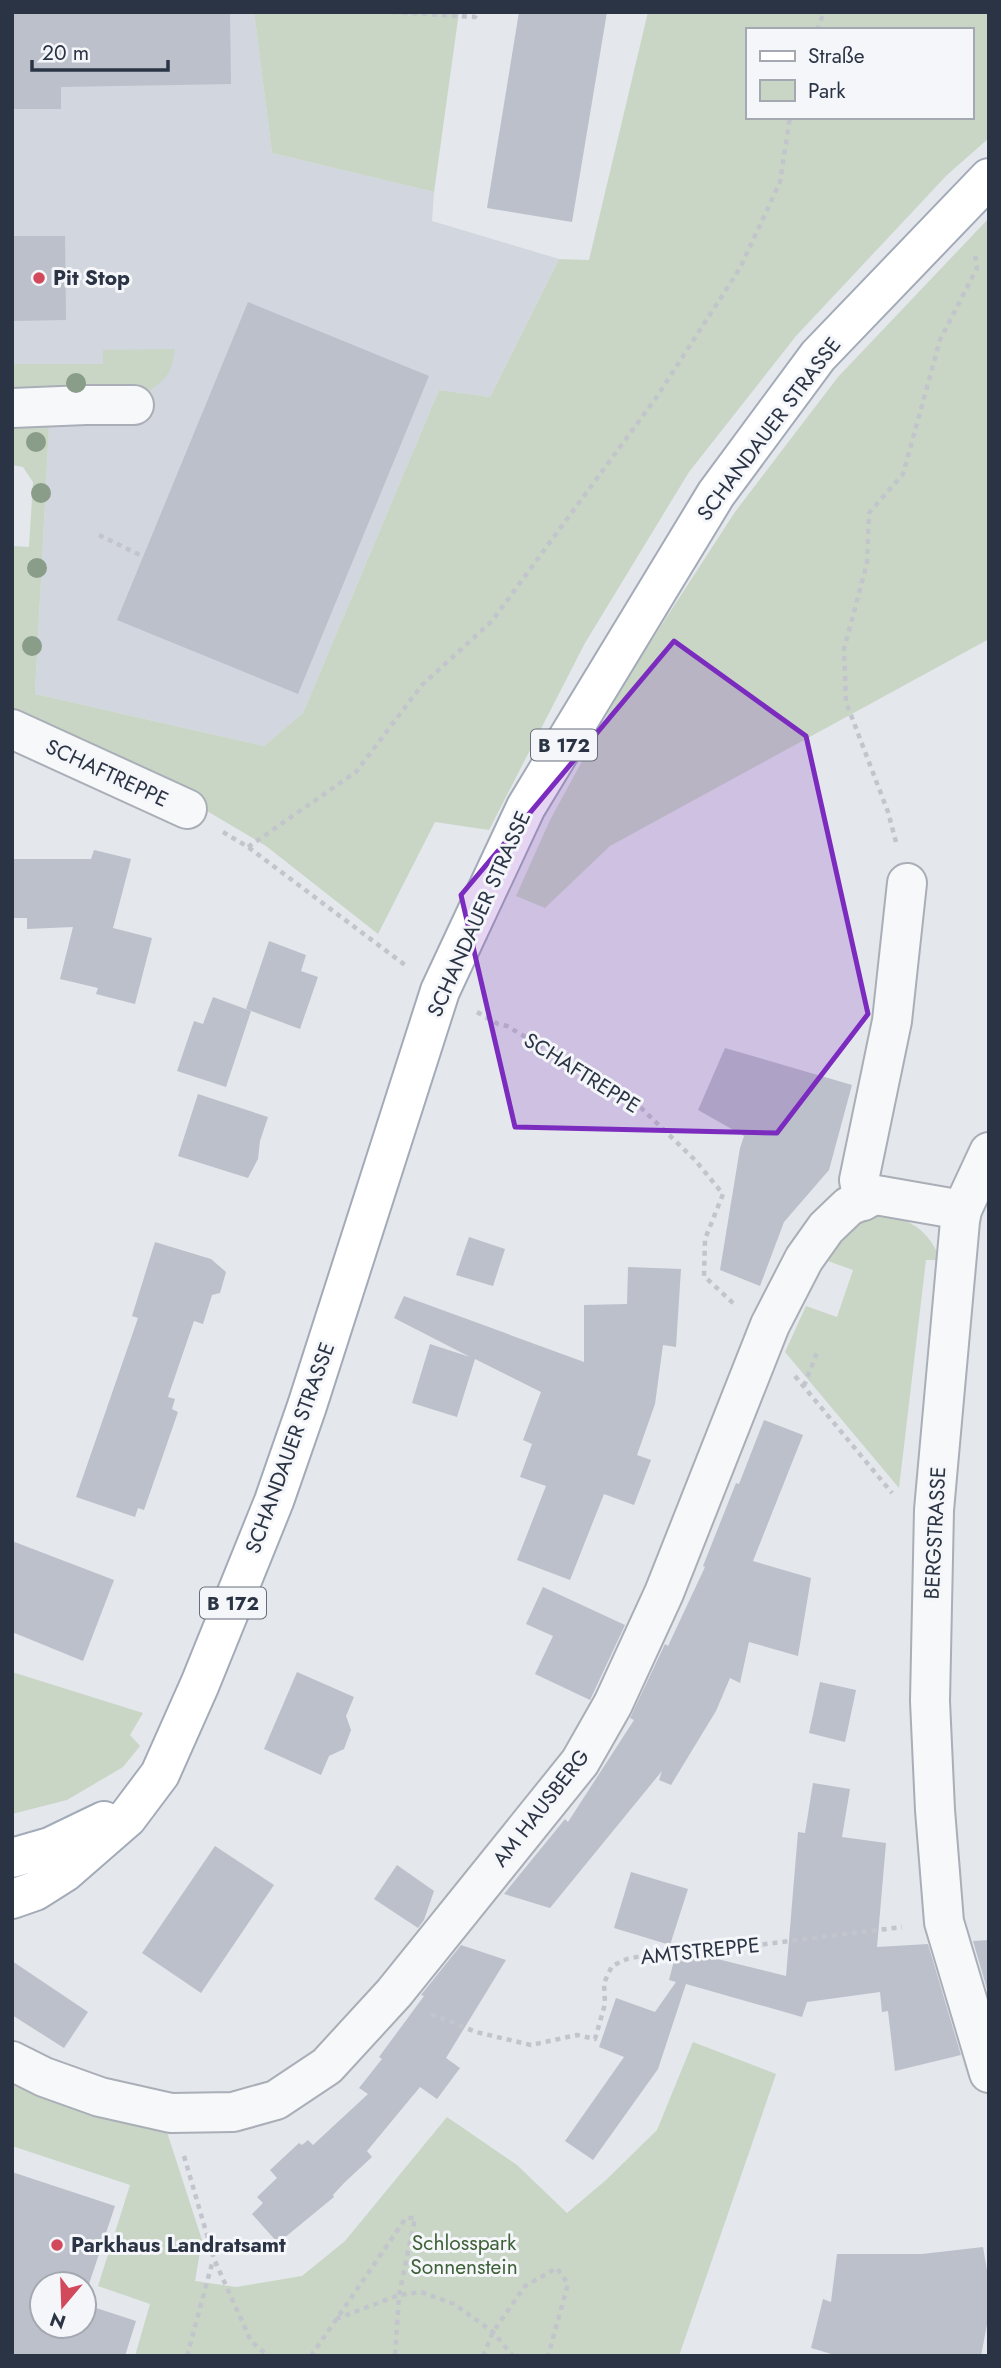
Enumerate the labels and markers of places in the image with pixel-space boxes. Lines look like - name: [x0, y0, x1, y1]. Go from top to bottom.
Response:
- place label: Pit Stop: [53, 263, 130, 293]
- marker: Pit Stop: [31, 270, 47, 286]
- place label: Parkhaus Landratsamt: [71, 2230, 286, 2260]
- marker: Parkhaus Landratsamt: [49, 2237, 65, 2253]

